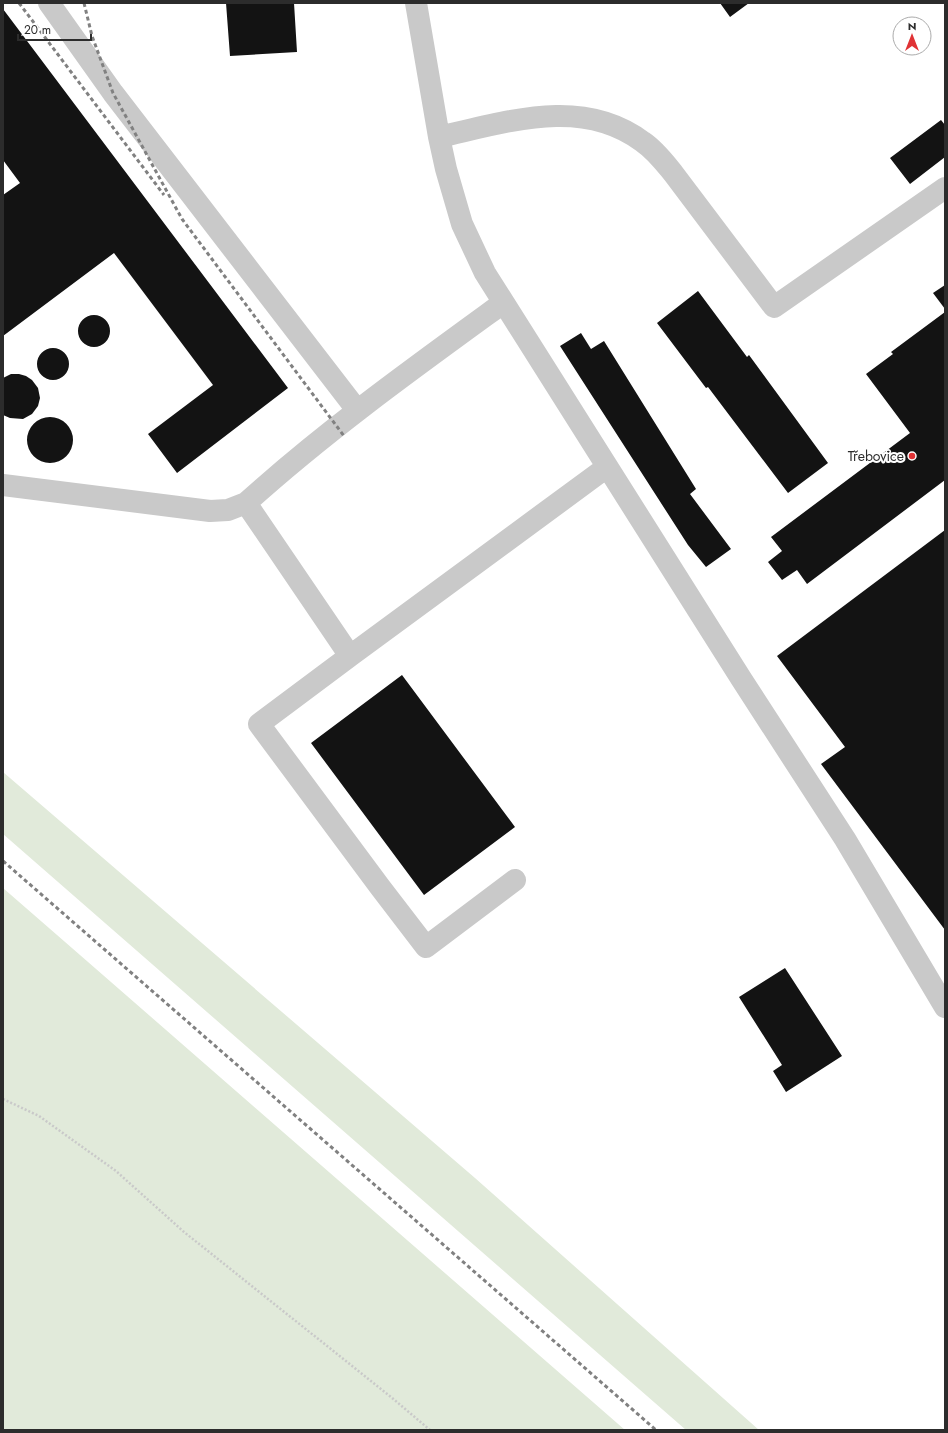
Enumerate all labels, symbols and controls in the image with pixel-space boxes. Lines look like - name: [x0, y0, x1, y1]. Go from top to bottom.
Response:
- scale bar: [18, 16, 91, 42]
- north arrow: [892, 16, 932, 56]
- text: N: [908, 18, 916, 34]
- text: 20 m: [24, 21, 51, 39]
- place label: Třebovice: [848, 446, 904, 466]
- marker: Třebovice: [907, 451, 917, 461]

